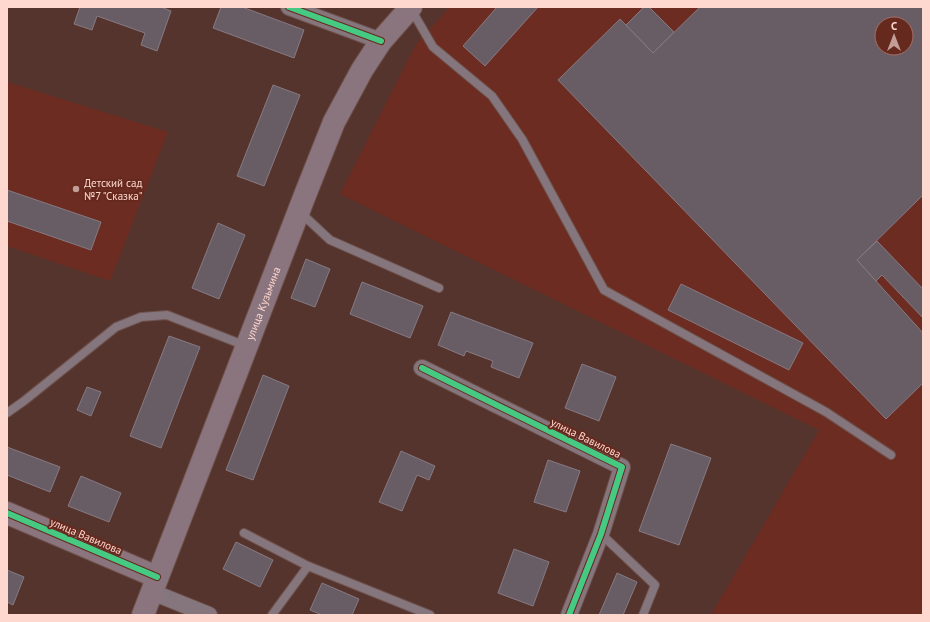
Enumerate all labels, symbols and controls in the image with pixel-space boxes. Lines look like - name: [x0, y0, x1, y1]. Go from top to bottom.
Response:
- north arrow: [874, 16, 914, 56]
- text: С: [891, 19, 897, 33]
- place label: Детский сад №7 "Сказка": [84, 176, 143, 203]
- marker: Детский сад №7 "Сказка": [71, 184, 81, 194]
- street label: улица Кузьмина: [243, 265, 284, 342]
- street label: улица Вавилова: [548, 415, 624, 461]
- street label: улица Вавилова: [48, 515, 124, 557]

